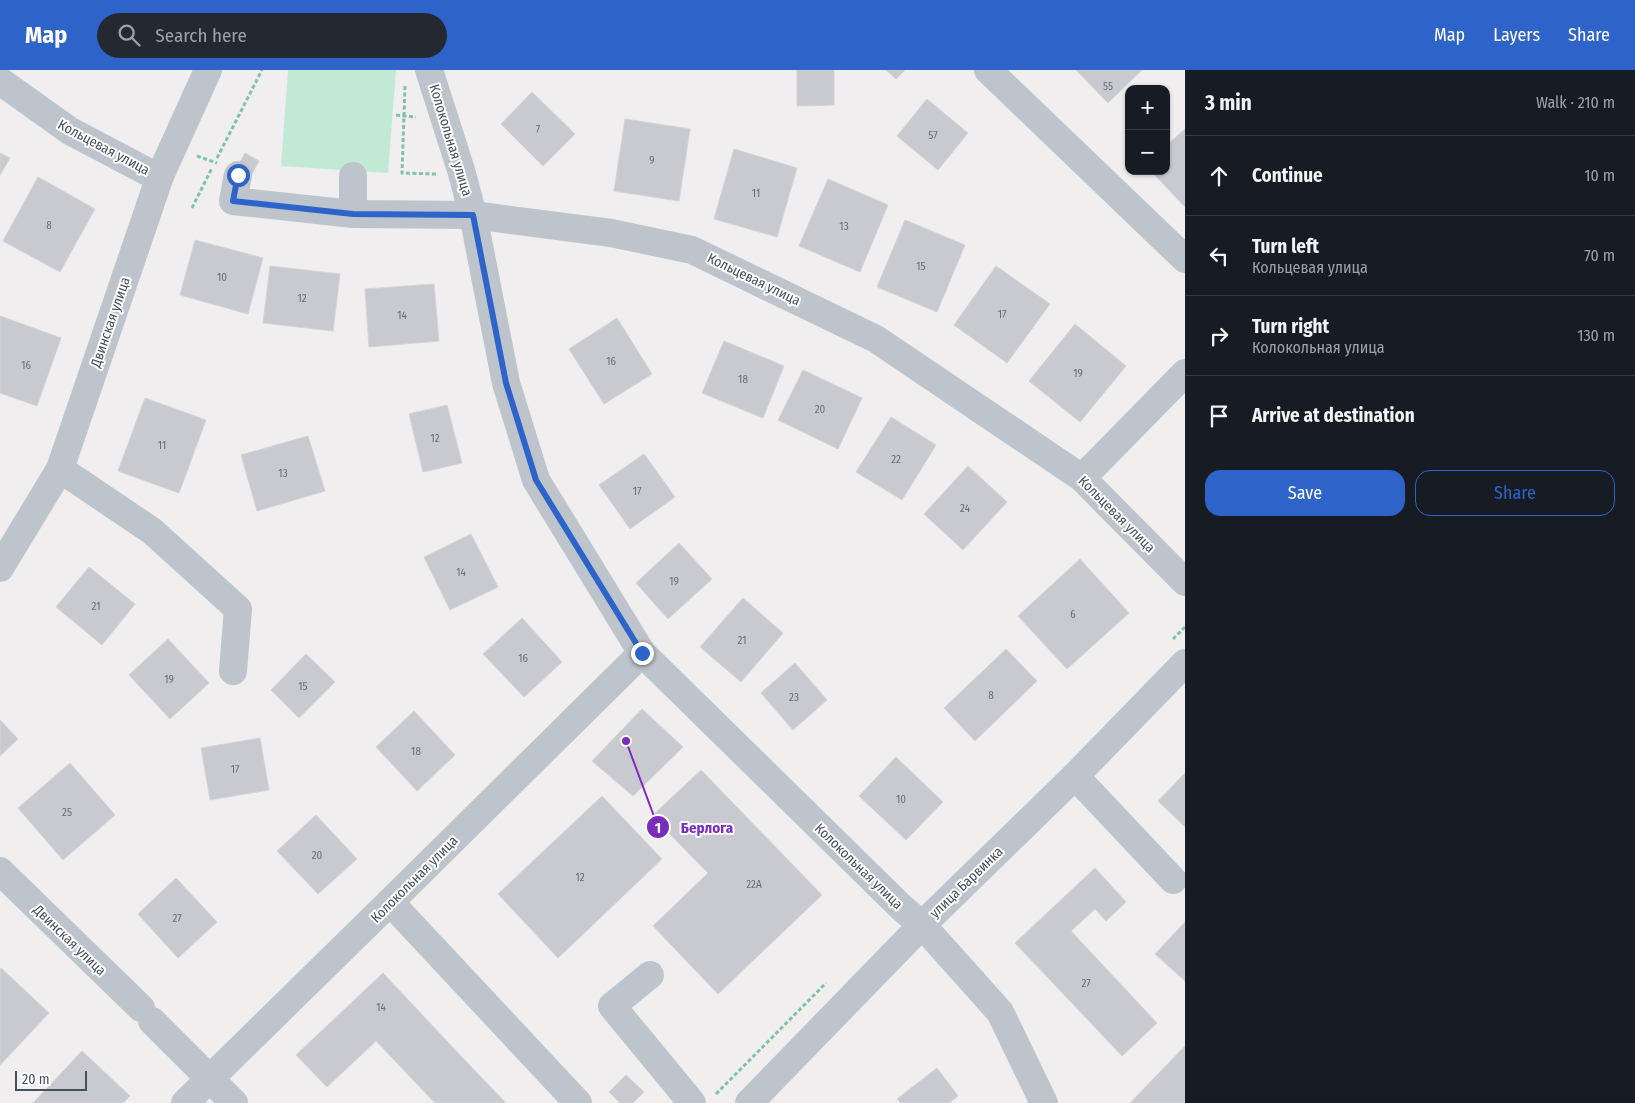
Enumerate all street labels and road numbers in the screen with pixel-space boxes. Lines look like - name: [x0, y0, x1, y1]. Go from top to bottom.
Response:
- street label: Колокольная улица: [425, 82, 476, 198]
- street label: Кольцевая улица: [55, 116, 153, 179]
- street label: Кольцевая улица: [704, 250, 803, 309]
- street label: Двинская улица: [87, 275, 134, 370]
- street label: Кольцевая улица: [1075, 472, 1159, 556]
- street label: Колокольная улица: [811, 820, 906, 913]
- street label: Колокольная улица: [367, 832, 461, 926]
- street label: улица Барвинка: [926, 843, 1007, 922]
- street label: Двинская улица: [29, 901, 110, 979]

